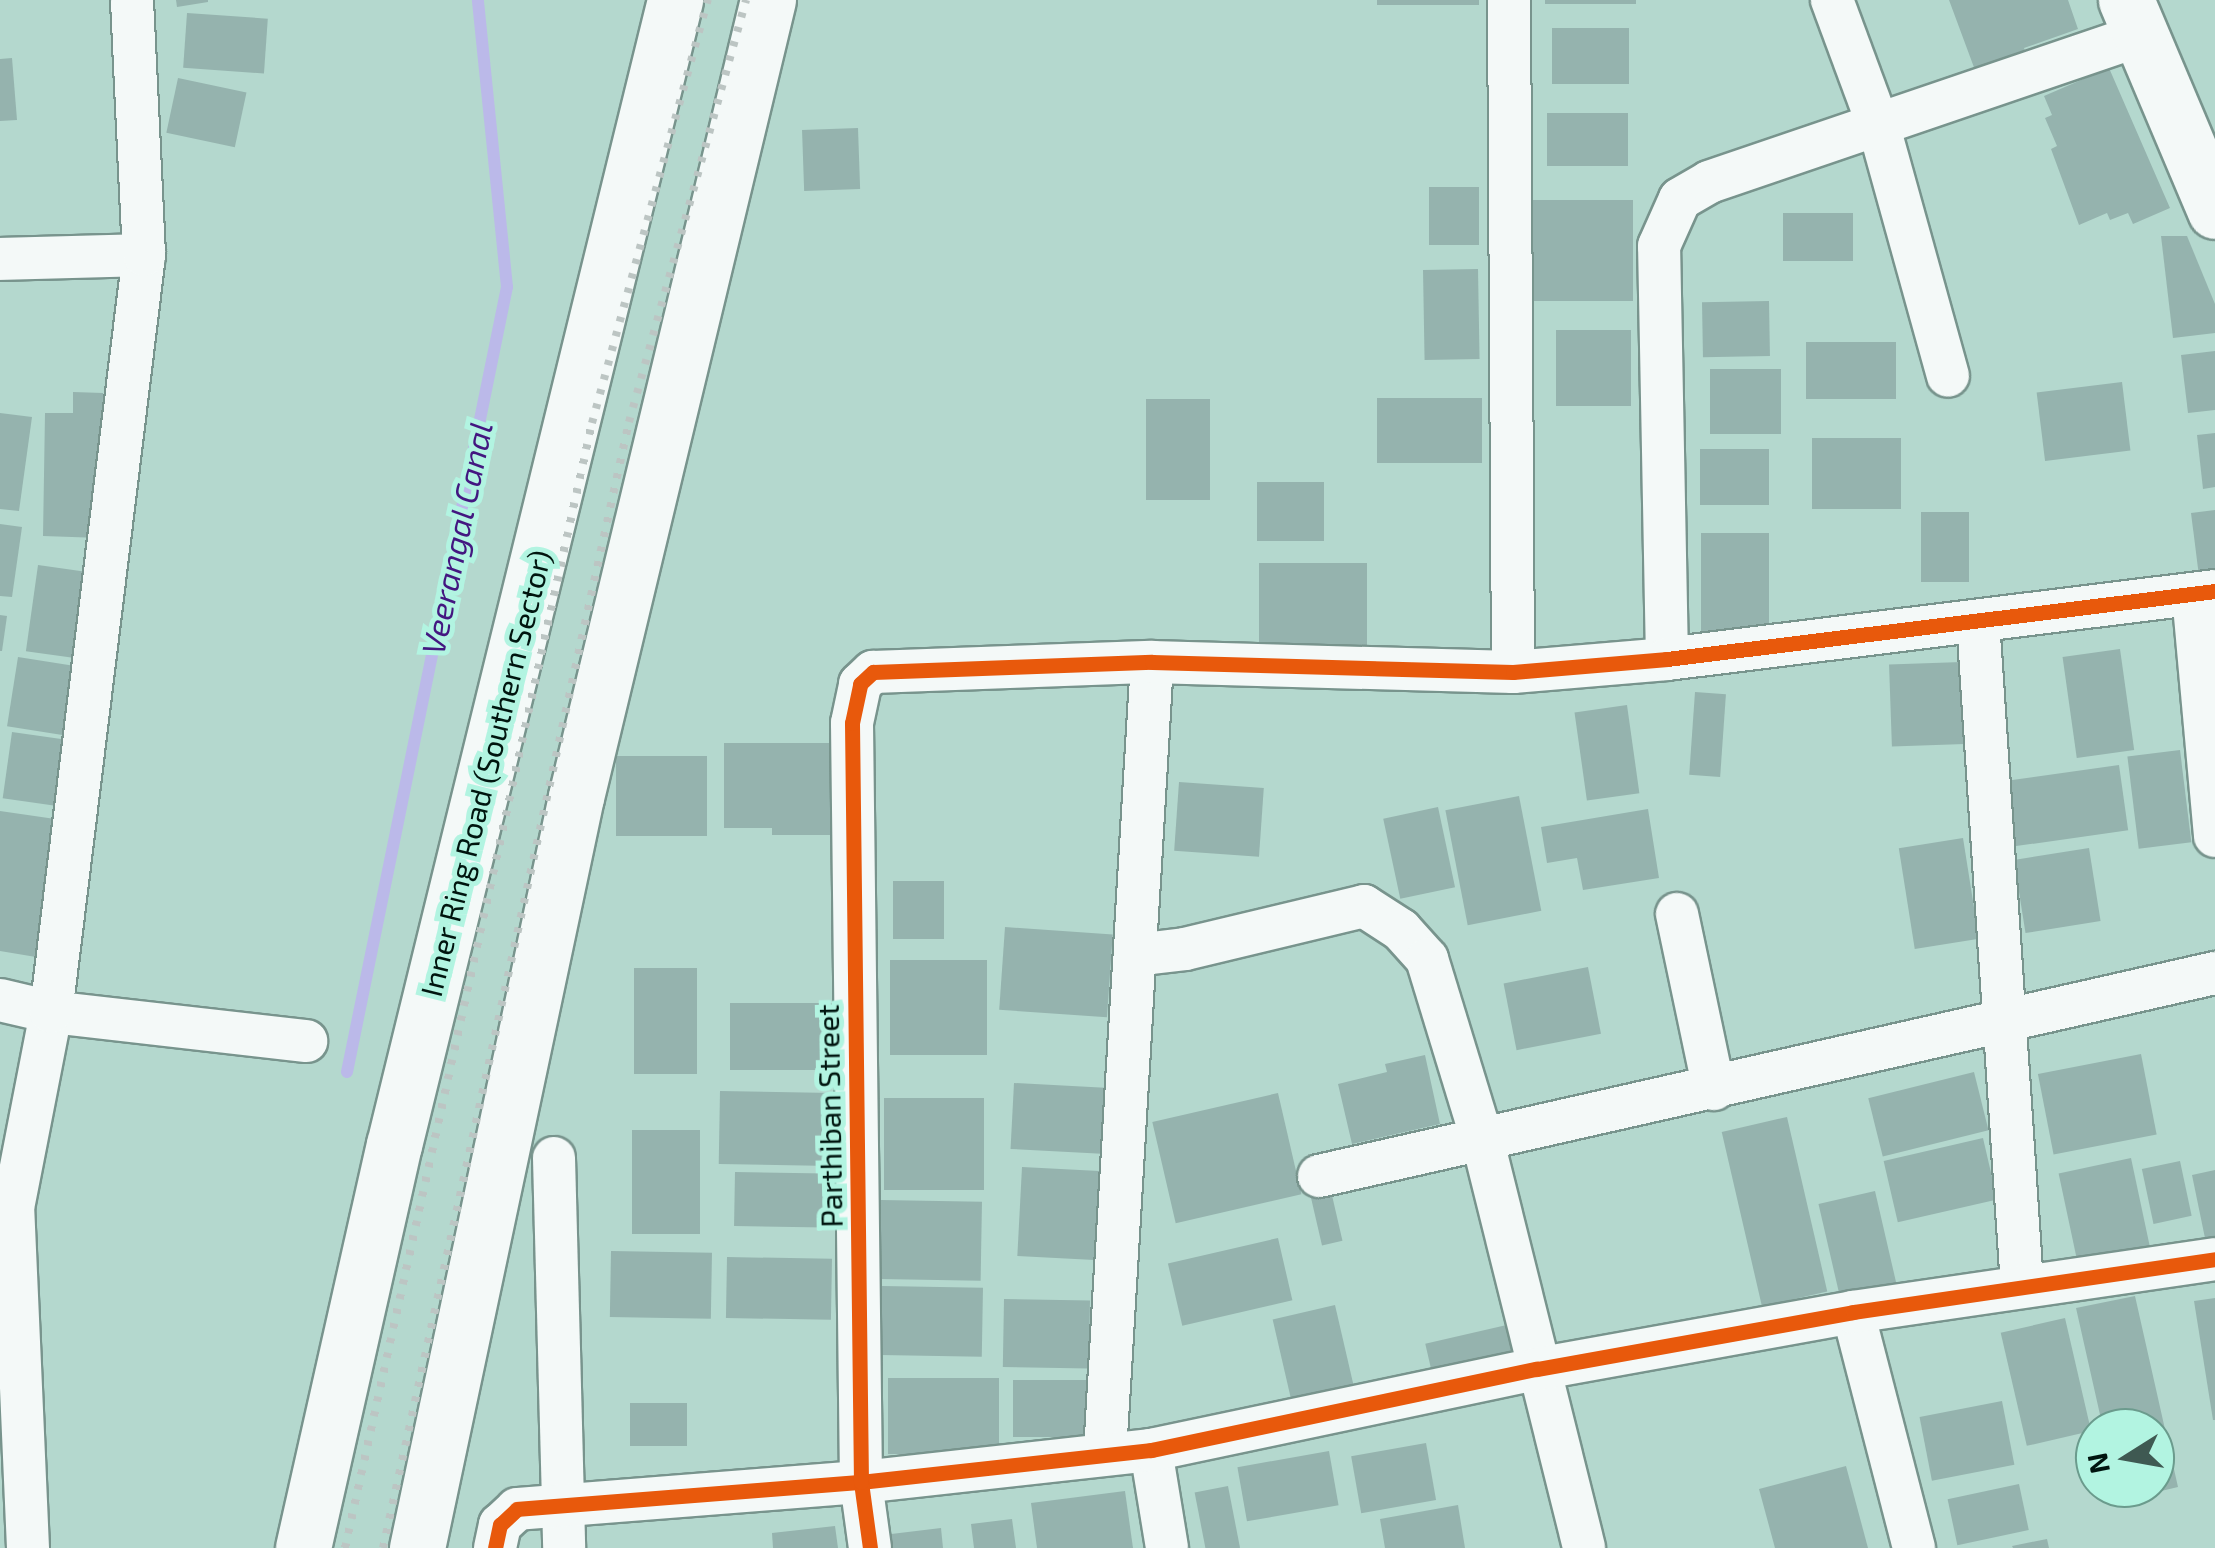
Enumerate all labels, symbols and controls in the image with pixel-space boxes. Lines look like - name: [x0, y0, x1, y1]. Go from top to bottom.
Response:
- water label: Veerangal Canal: [413, 418, 499, 658]
- street label: Inner Ring Road (Southern Sector): [412, 546, 558, 1000]
- street label: Parthiban Street: [809, 1004, 849, 1228]
- north arrow: [2075, 1408, 2175, 1508]
- text: N: [2079, 1450, 2116, 1477]

